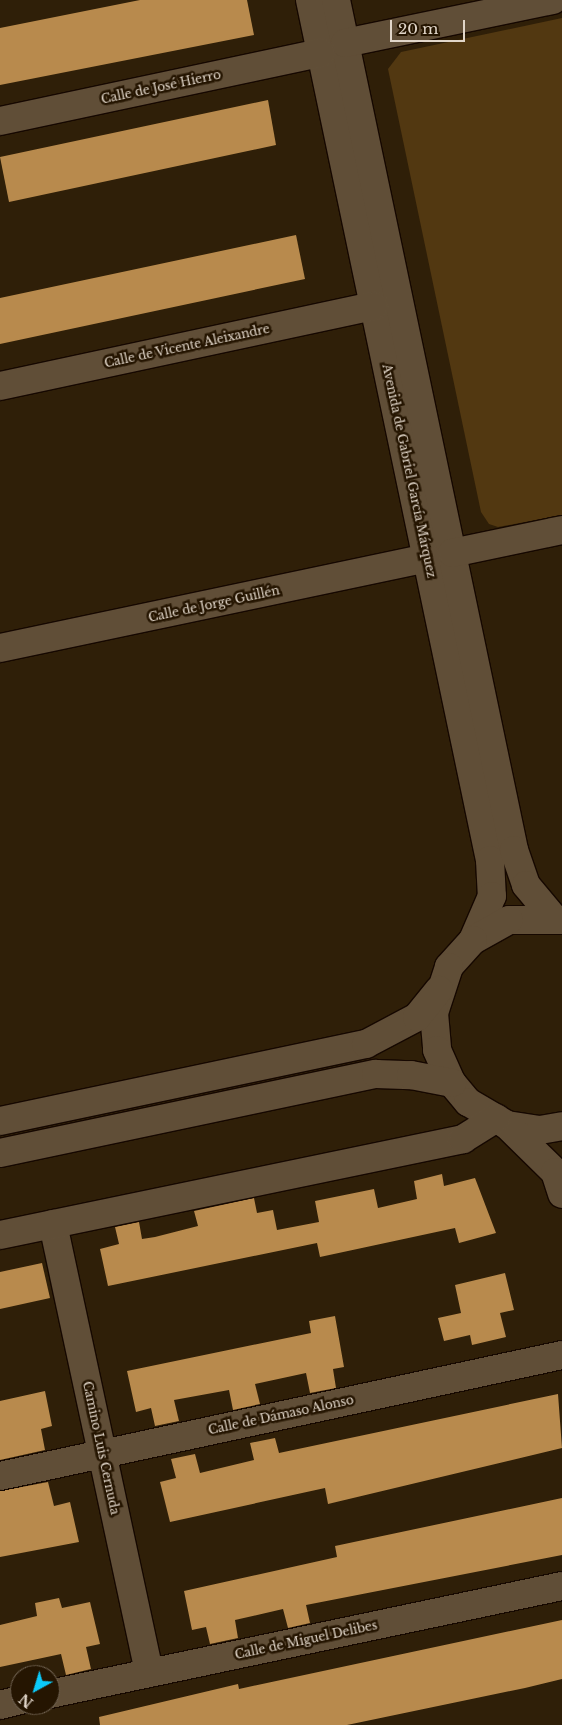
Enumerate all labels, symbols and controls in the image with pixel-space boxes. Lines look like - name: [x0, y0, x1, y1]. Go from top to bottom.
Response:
- scale bar: [392, 10, 467, 42]
- text: 20 m: [398, 19, 438, 38]
- street label: Calle de José Hierro: [100, 67, 222, 107]
- street label: Calle de Vicente Aleixandre: [103, 321, 271, 371]
- street label: Avenida de Gabriel García Márquez: [379, 363, 439, 579]
- street label: Calle de Jorge Guillén: [147, 583, 281, 625]
- street label: Camino Luis Cernuda: [80, 1380, 122, 1516]
- street label: Calle de Dámaso Alonso: [207, 1392, 355, 1438]
- street label: Calle de Miguel Delibes: [234, 1618, 378, 1662]
- north arrow: [10, 1665, 60, 1715]
- text: N: [15, 1690, 37, 1712]

